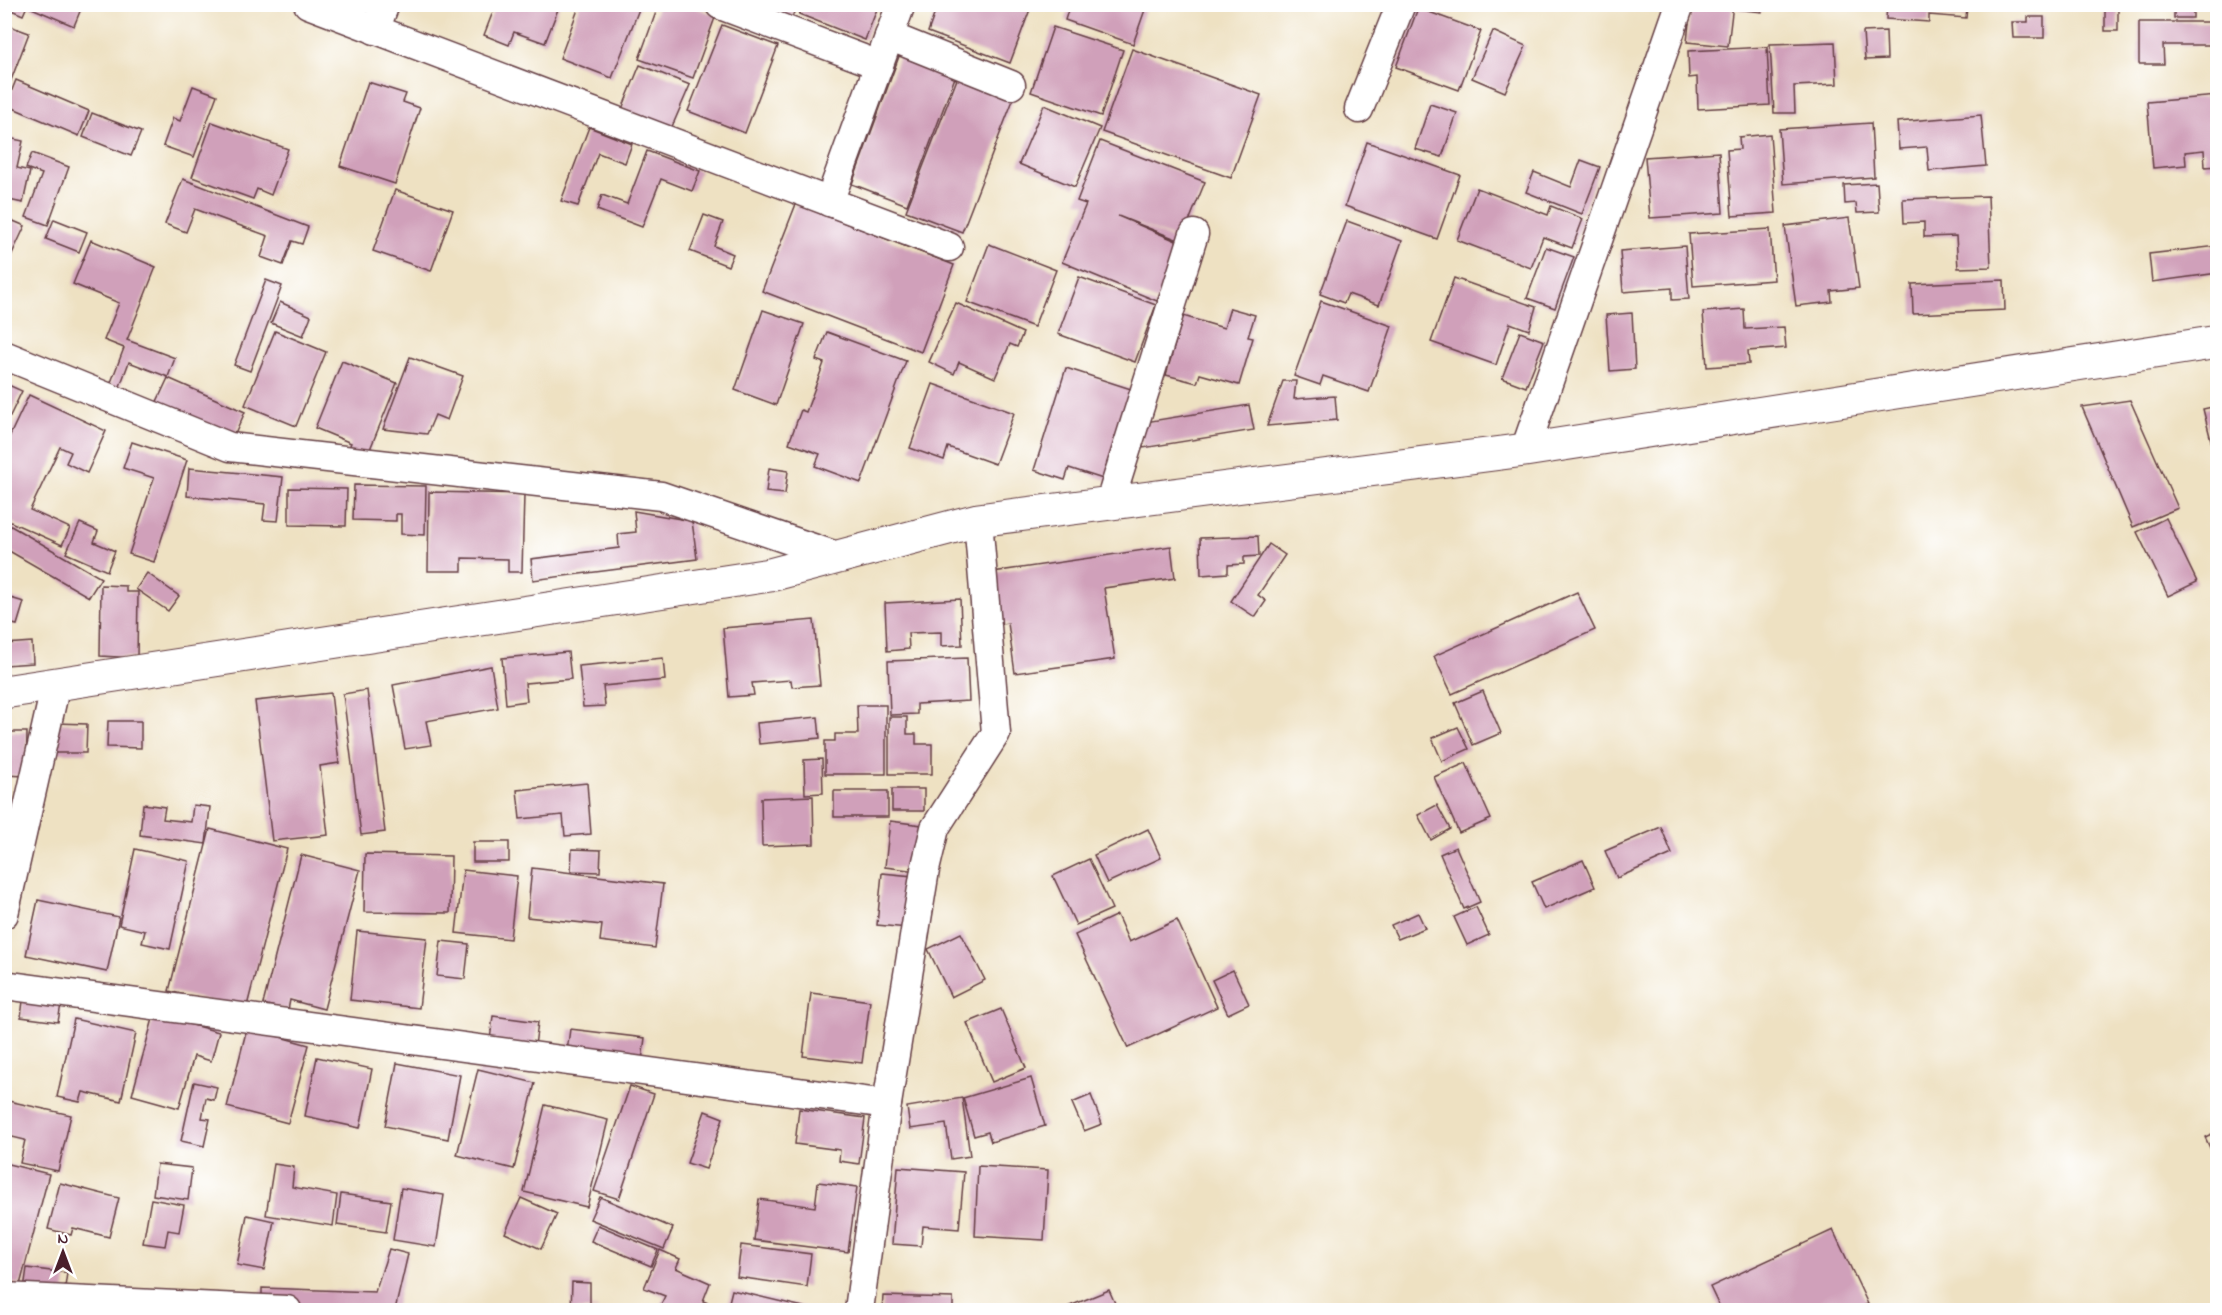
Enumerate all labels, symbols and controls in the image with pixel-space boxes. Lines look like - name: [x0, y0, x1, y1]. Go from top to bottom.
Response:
- north arrow: [33, 1222, 93, 1282]
- text: N: [58, 1227, 69, 1251]

